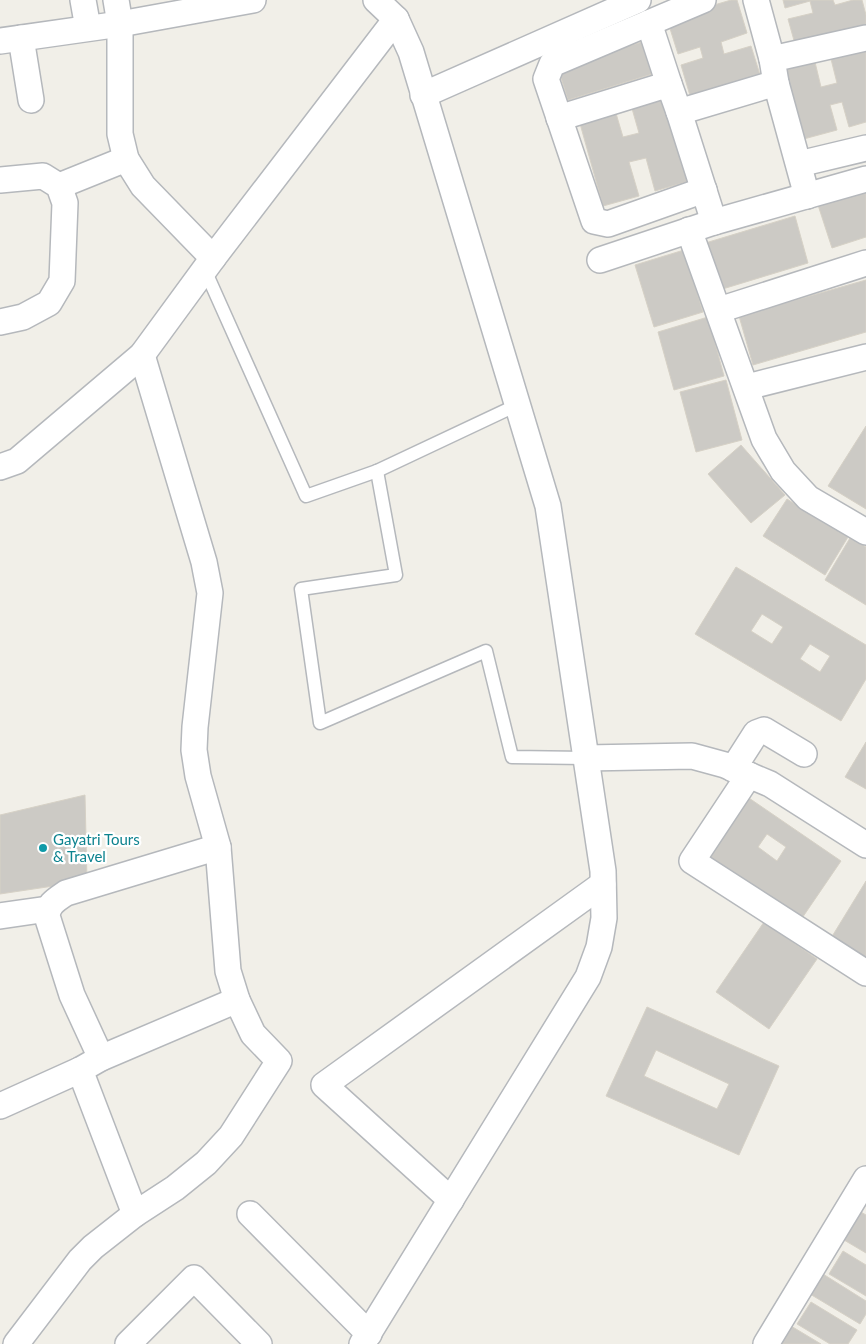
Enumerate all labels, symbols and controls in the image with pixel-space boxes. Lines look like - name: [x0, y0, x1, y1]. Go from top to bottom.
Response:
- place label: Gayatri Tours & Travel: [53, 830, 140, 865]
- marker: Gayatri Tours & Travel: [37, 842, 49, 854]

